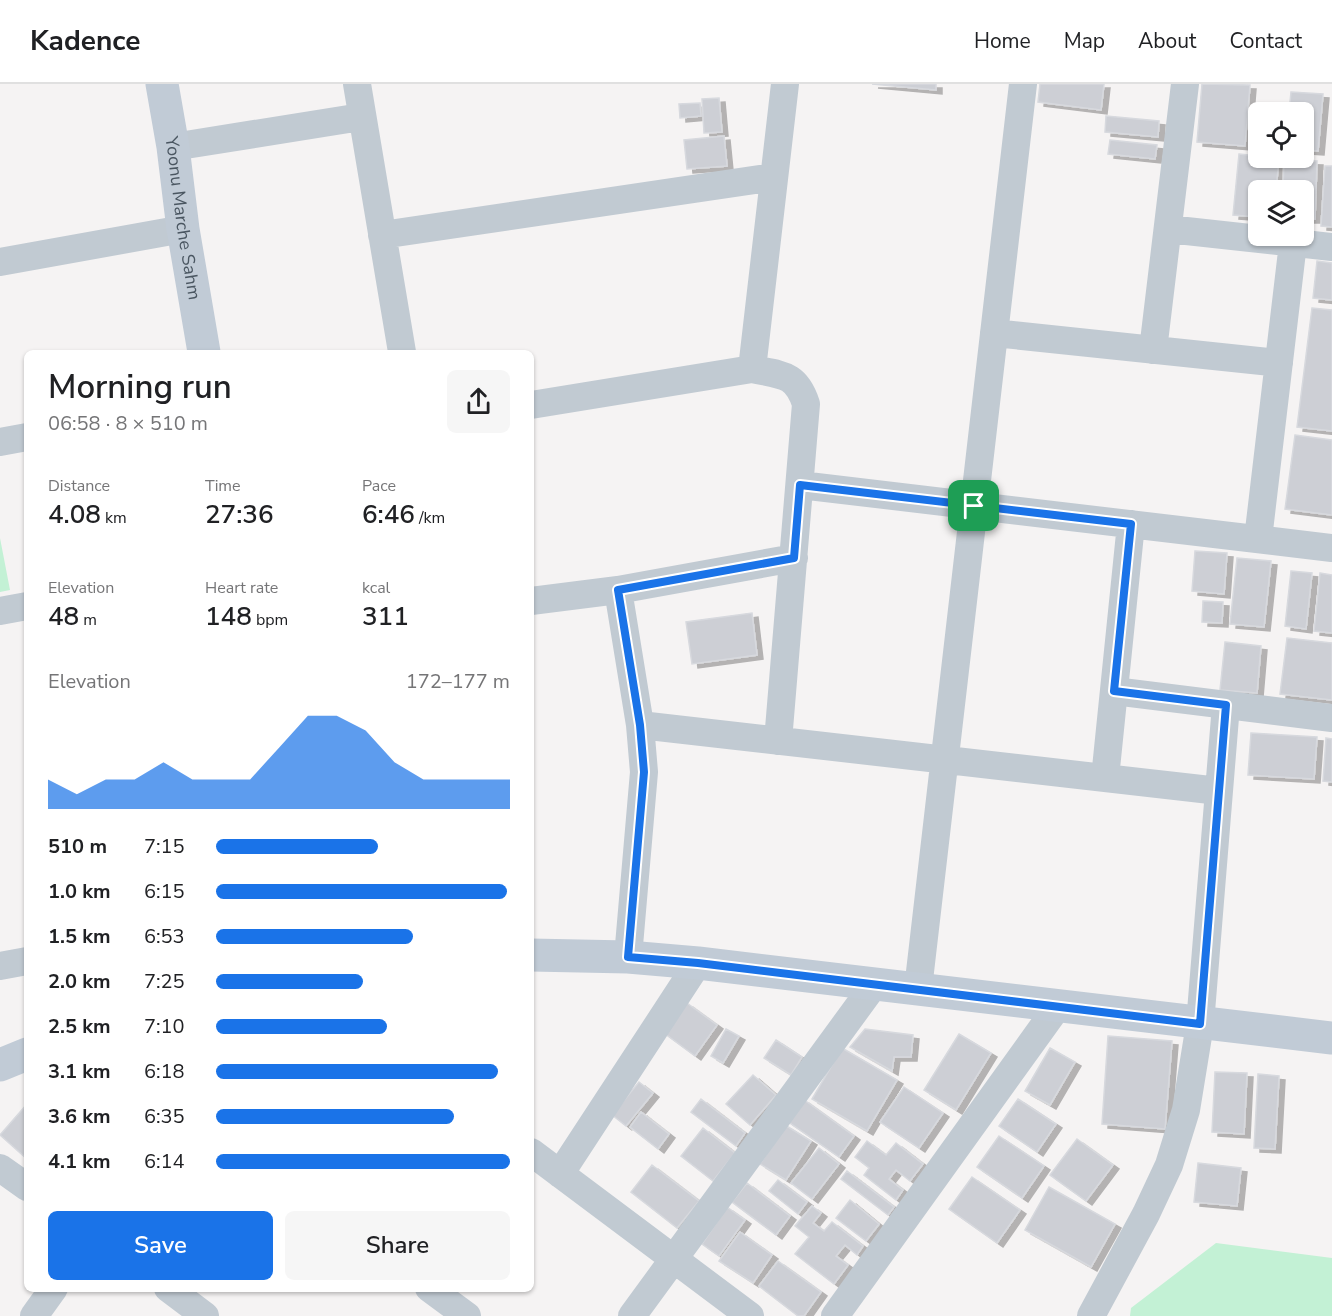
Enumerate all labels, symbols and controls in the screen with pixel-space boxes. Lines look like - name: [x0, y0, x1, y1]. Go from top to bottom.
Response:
- text: Kadence: [30, 22, 140, 60]
- text: Home: [974, 27, 1031, 55]
- text: Map: [1064, 27, 1105, 55]
- text: About: [1138, 27, 1196, 55]
- text: Contact: [1229, 27, 1302, 55]
- map controls: [1248, 102, 1314, 246]
- button: locate: [1248, 102, 1314, 168]
- street label: Yoonu Marche Sahm: [159, 134, 207, 302]
- button: layers: [1248, 180, 1314, 246]
- text: Morning run: [48, 365, 232, 410]
- button: share: [447, 370, 510, 433]
- text: 06:58 · 8 × 510 m: [48, 410, 208, 437]
- text: Distance: [48, 475, 110, 497]
- text: Time: [205, 475, 241, 497]
- text: Pace: [362, 475, 396, 497]
- pin: [948, 480, 999, 531]
- icon: arrive: [957, 489, 990, 522]
- text: 4.08: [48, 497, 101, 532]
- text: 27:36: [205, 497, 274, 532]
- text: 6:46: [362, 497, 415, 532]
- text: km: [101, 507, 127, 529]
- text: /km: [415, 507, 445, 529]
- text: Elevation: [48, 577, 114, 599]
- text: Heart rate: [205, 577, 278, 599]
- text: kcal: [362, 577, 390, 599]
- text: 48: [48, 599, 79, 634]
- text: 148: [205, 599, 252, 634]
- text: 311: [362, 599, 409, 634]
- text: m: [79, 609, 97, 631]
- text: bpm: [252, 609, 288, 631]
- text: Elevation: [48, 668, 131, 695]
- text: 172–177 m: [406, 668, 510, 695]
- text: 510 m: [48, 833, 107, 860]
- text: 7:15: [144, 833, 185, 860]
- text: 1.0 km: [48, 878, 111, 905]
- text: 6:15: [144, 878, 185, 905]
- text: 1.5 km: [48, 923, 111, 950]
- text: 6:53: [144, 923, 185, 950]
- text: 2.0 km: [48, 968, 111, 995]
- text: 7:25: [144, 968, 185, 995]
- text: 2.5 km: [48, 1013, 111, 1040]
- text: 7:10: [144, 1013, 185, 1040]
- text: 3.1 km: [48, 1058, 111, 1085]
- text: 6:18: [144, 1058, 185, 1085]
- text: 3.6 km: [48, 1103, 111, 1130]
- text: 6:35: [144, 1103, 185, 1130]
- text: 4.1 km: [48, 1148, 111, 1175]
- text: 6:14: [144, 1148, 185, 1175]
- button: Save: [48, 1211, 273, 1280]
- button: Share: [285, 1211, 510, 1280]

